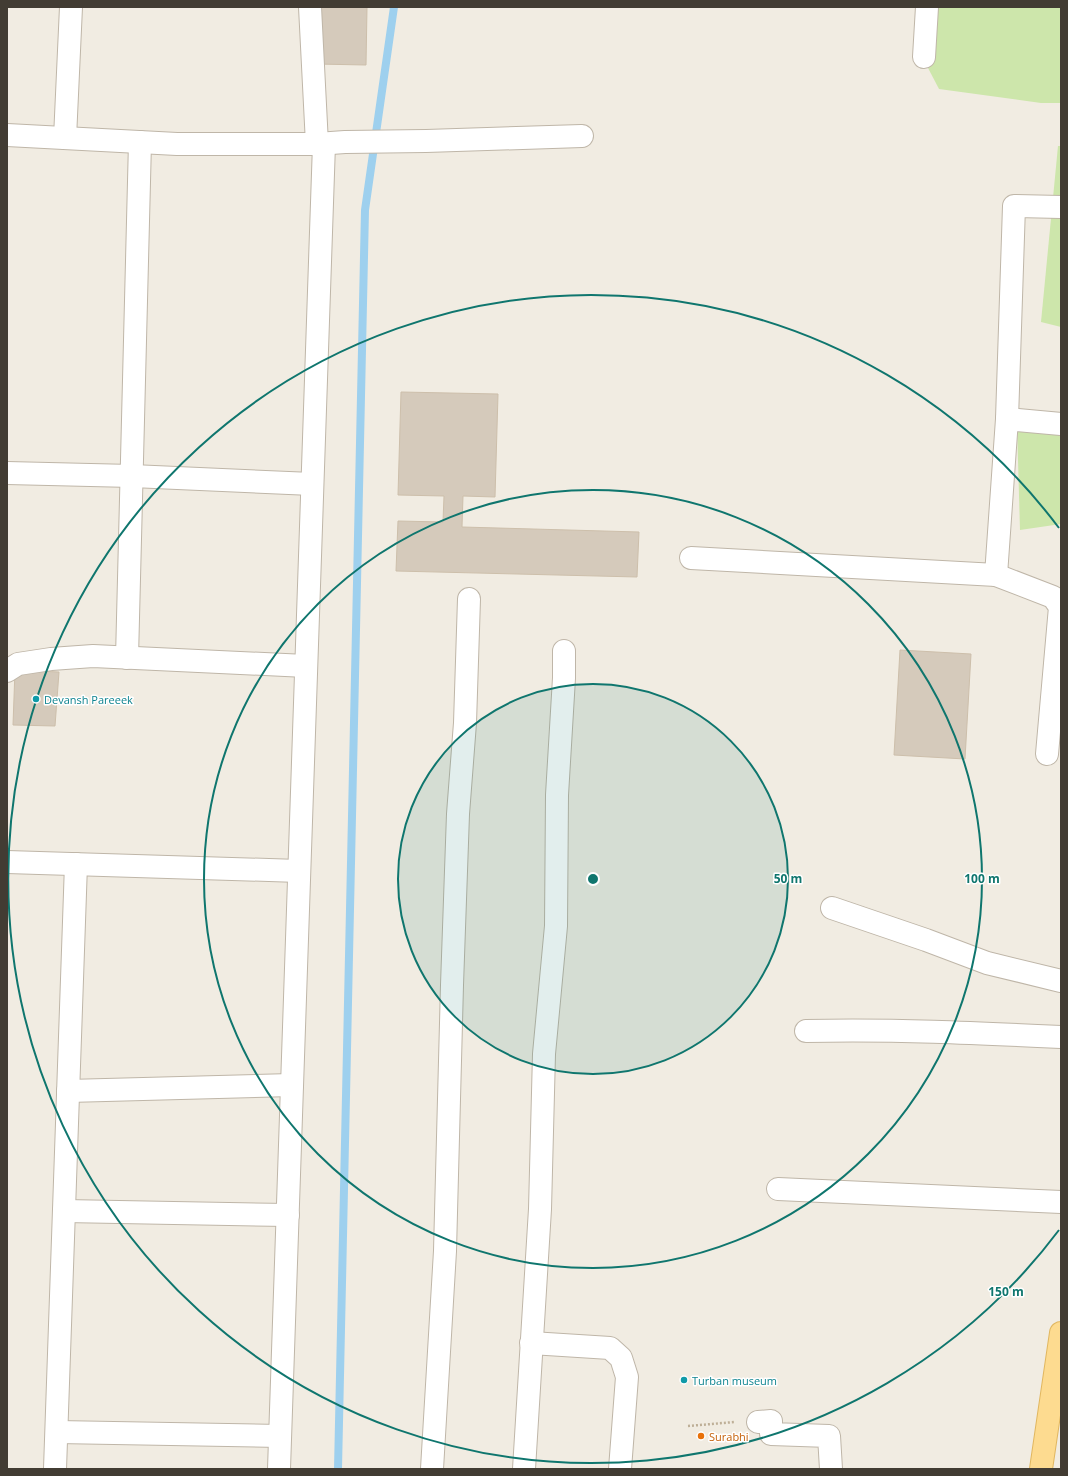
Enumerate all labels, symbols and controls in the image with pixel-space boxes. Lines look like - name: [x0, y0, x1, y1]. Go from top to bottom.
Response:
- place label: Devansh Pareeek: [44, 692, 133, 707]
- marker: Devansh Pareeek: [31, 694, 41, 704]
- text: 50 m: [774, 870, 802, 887]
- text: 100 m: [964, 870, 1000, 887]
- centre of rings: [586, 872, 600, 886]
- text: 150 m: [988, 1283, 1024, 1300]
- place label: Turban museum: [692, 1373, 777, 1388]
- marker: Turban museum: [679, 1375, 689, 1385]
- place label: Surabhi: [709, 1429, 749, 1444]
- marker: Surabhi: [696, 1431, 706, 1441]

